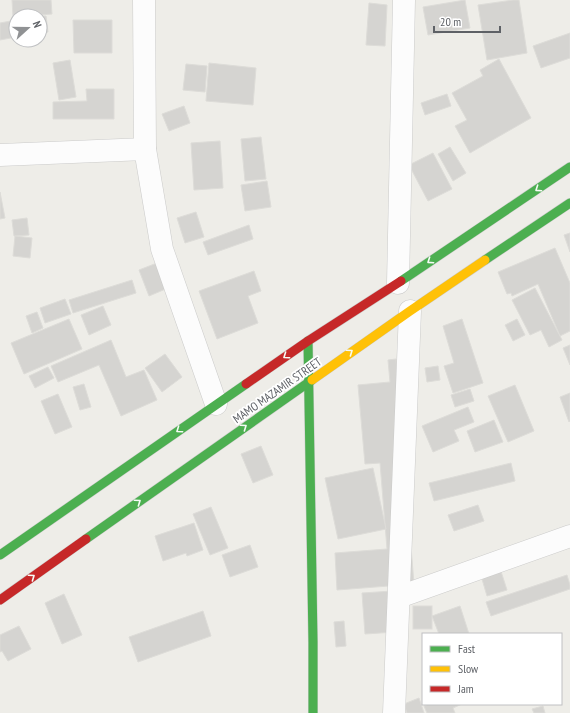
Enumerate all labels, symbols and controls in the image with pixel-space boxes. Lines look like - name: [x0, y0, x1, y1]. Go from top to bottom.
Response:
- north arrow: [8, 8, 48, 48]
- scale bar: [434, 8, 500, 34]
- text: 20 m: [440, 14, 461, 29]
- text: N: [30, 19, 45, 30]
- one-way arrow: [535, 184, 542, 191]
- one-way arrow: [427, 256, 434, 263]
- one-way arrow: [346, 350, 353, 357]
- one-way arrow: [283, 351, 290, 359]
- street label: MAMO MAZAMIR STREET: [230, 353, 325, 426]
- one-way arrow: [240, 424, 247, 432]
- one-way arrow: [177, 425, 184, 432]
- one-way arrow: [134, 499, 141, 507]
- one-way arrow: [28, 574, 35, 582]
- legend: [422, 633, 562, 705]
- text: Fast: [458, 641, 476, 656]
- text: Slow: [458, 661, 479, 676]
- text: Jam: [457, 681, 474, 696]

